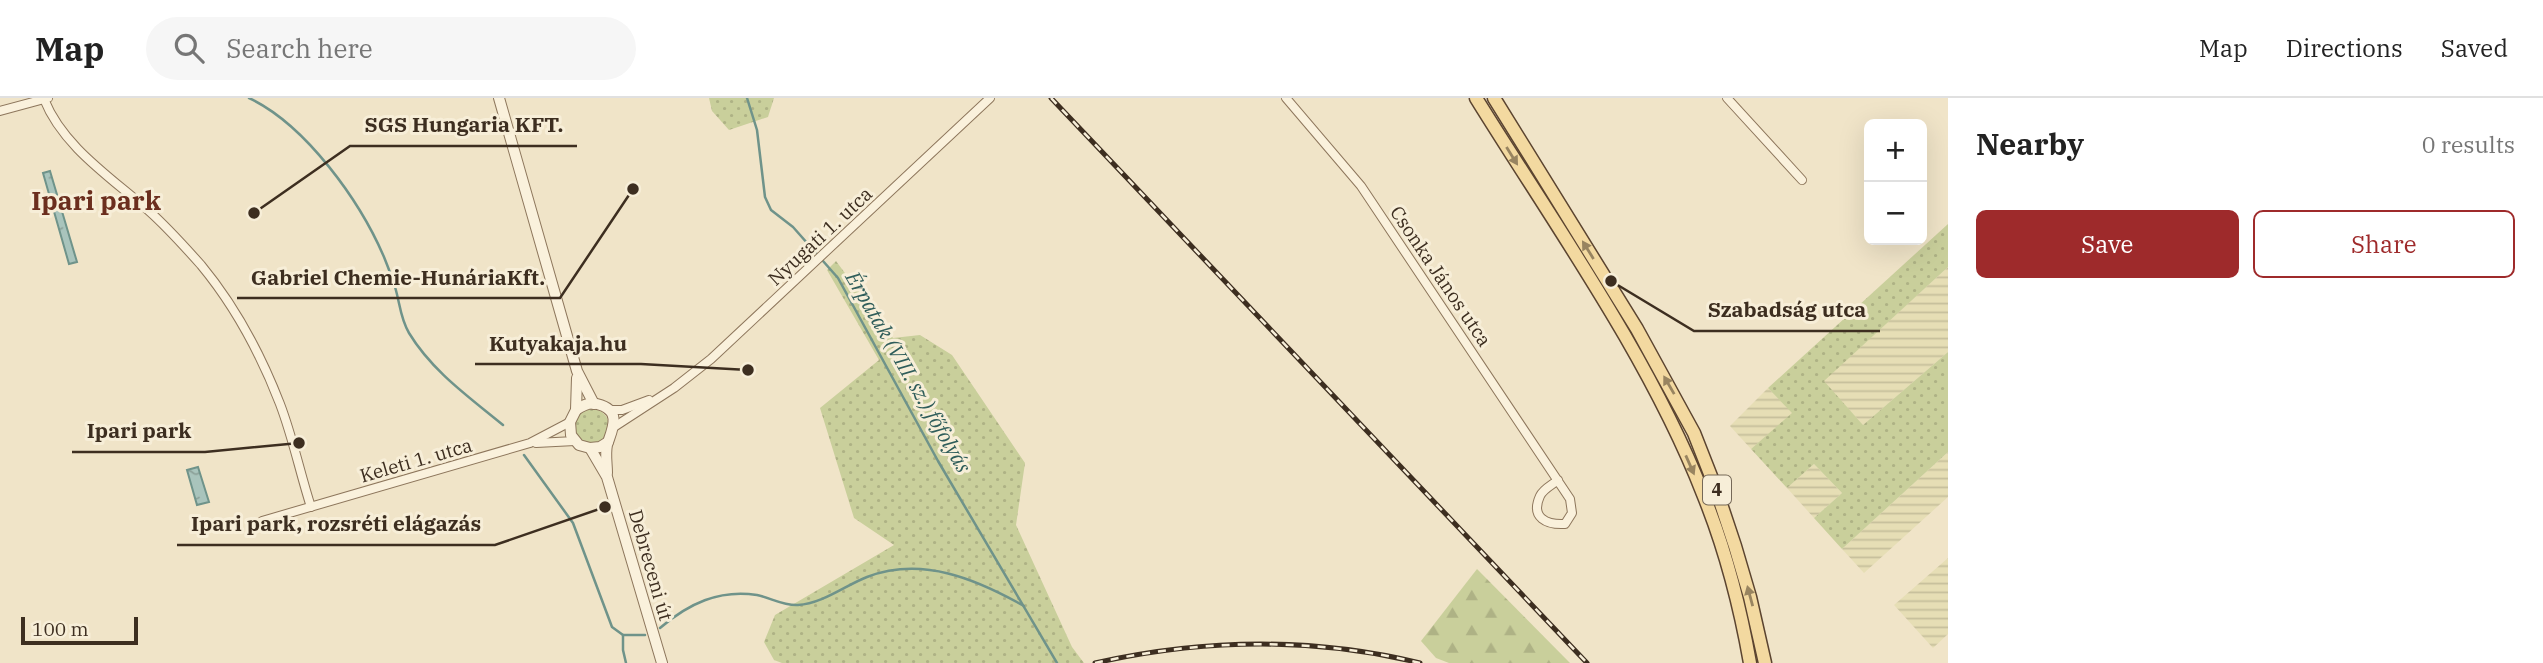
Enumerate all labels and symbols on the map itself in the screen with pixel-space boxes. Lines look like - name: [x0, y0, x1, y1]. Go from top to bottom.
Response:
- callout: SGS Hungaria KFT.: [350, 104, 577, 146]
- text: SGS Hungaria KFT.: [364, 110, 564, 138]
- one-way arrow: [1505, 146, 1518, 166]
- street label: Nyugati 1. utca: [763, 182, 877, 290]
- district label: Ipari park: [31, 183, 162, 217]
- street label: Csonka János utca: [1385, 201, 1497, 351]
- one-way arrow: [1582, 241, 1595, 260]
- callout: Gabriel Chemie-HunáriaKft.: [237, 256, 560, 298]
- text: Gabriel Chemie-HunáriaKft.: [251, 263, 545, 291]
- water label: Érpatak (VIII. sz.) főfolyás: [839, 265, 978, 478]
- callout: Szabadság utca: [1694, 289, 1880, 331]
- text: Szabadság utca: [1708, 295, 1866, 323]
- callout: Kutyakaja.hu: [475, 322, 641, 364]
- text: Kutyakaja.hu: [489, 329, 627, 357]
- one-way arrow: [1662, 375, 1675, 394]
- callout: Ipari park: [72, 410, 205, 452]
- text: Ipari park: [87, 416, 191, 444]
- street label: Keleti 1. utca: [357, 433, 475, 487]
- one-way arrow: [1685, 454, 1696, 475]
- road number: 4: [1703, 476, 1731, 504]
- callout: Ipari park, rozsréti elágazás: [177, 503, 495, 545]
- street label: Debreceni út: [624, 507, 678, 624]
- text: Ipari park, rozsréti elágazás: [191, 509, 481, 537]
- one-way arrow: [1744, 585, 1755, 607]
- scale bar: [21, 614, 138, 646]

